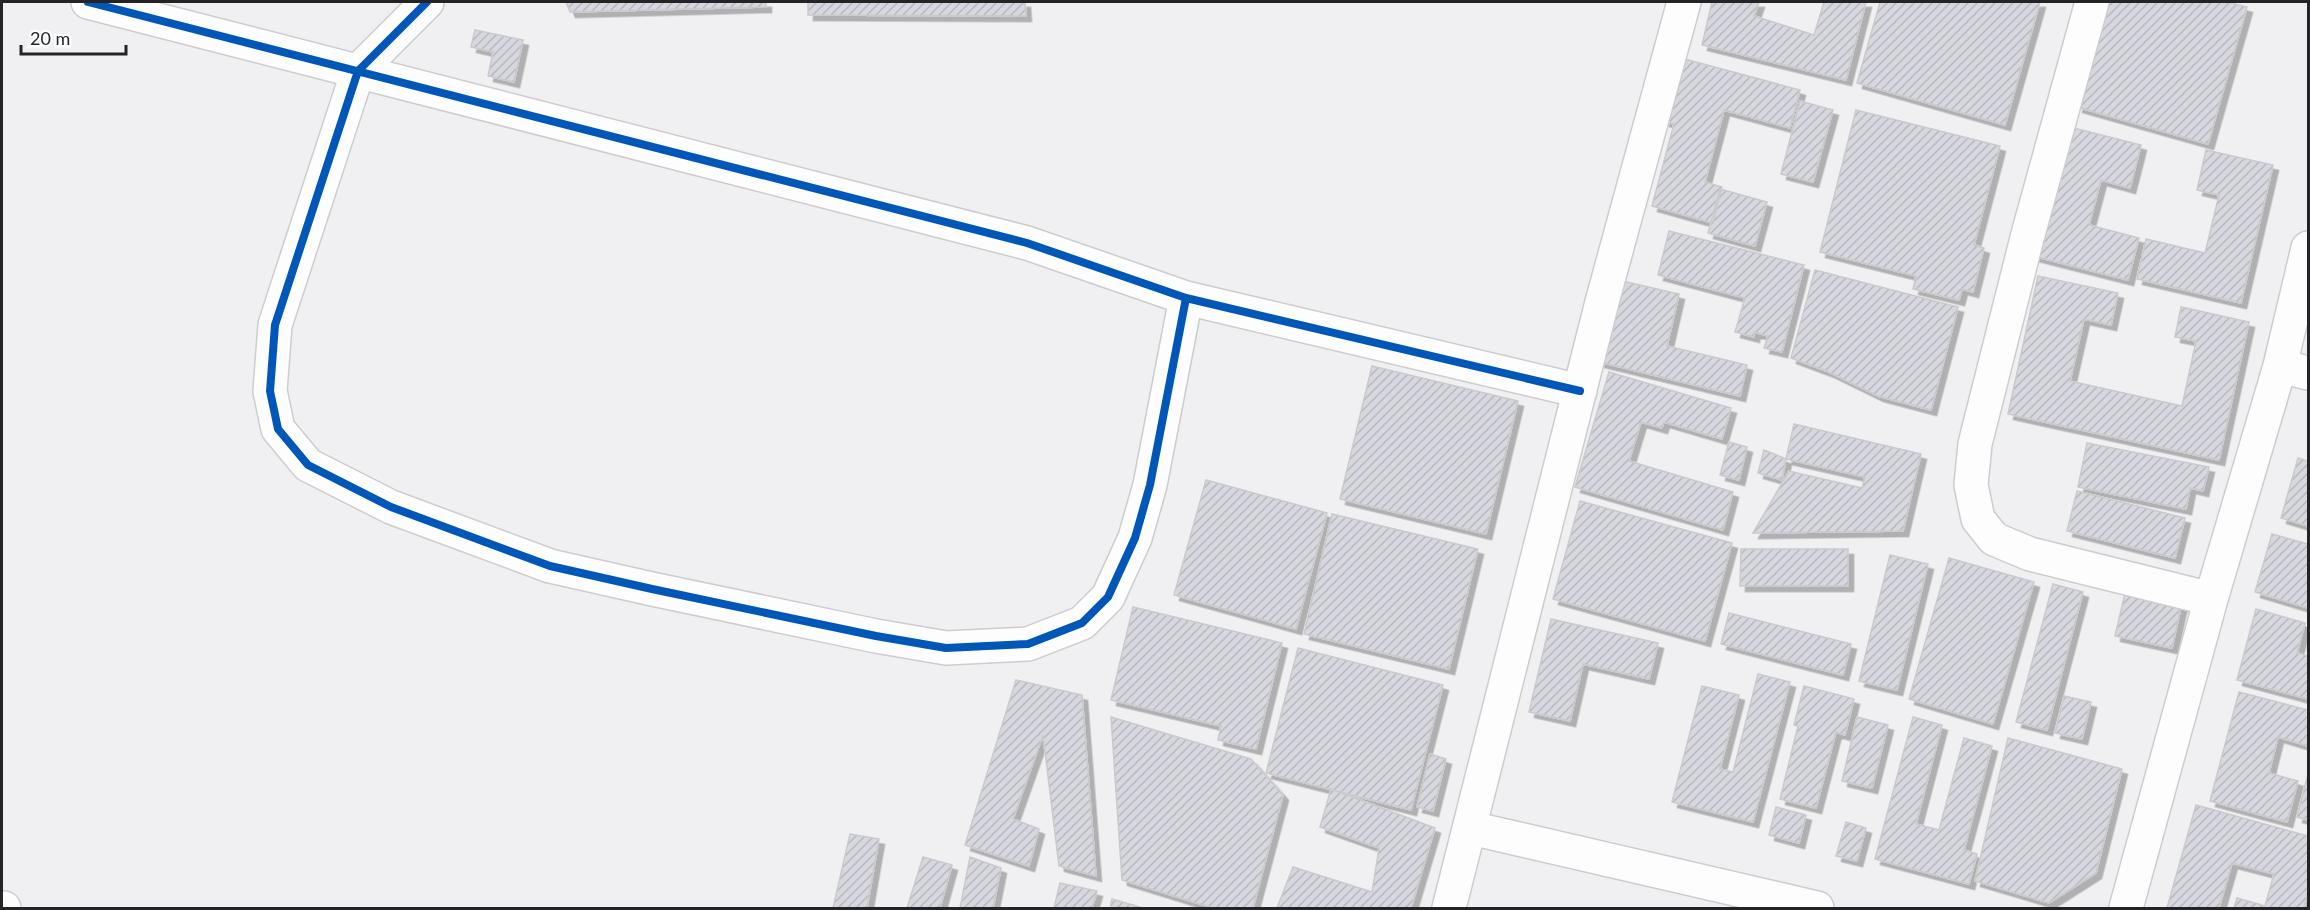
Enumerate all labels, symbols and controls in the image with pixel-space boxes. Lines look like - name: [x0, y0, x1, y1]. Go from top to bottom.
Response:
- scale bar: [21, 18, 126, 56]
- text: 20 m: [30, 27, 70, 49]

